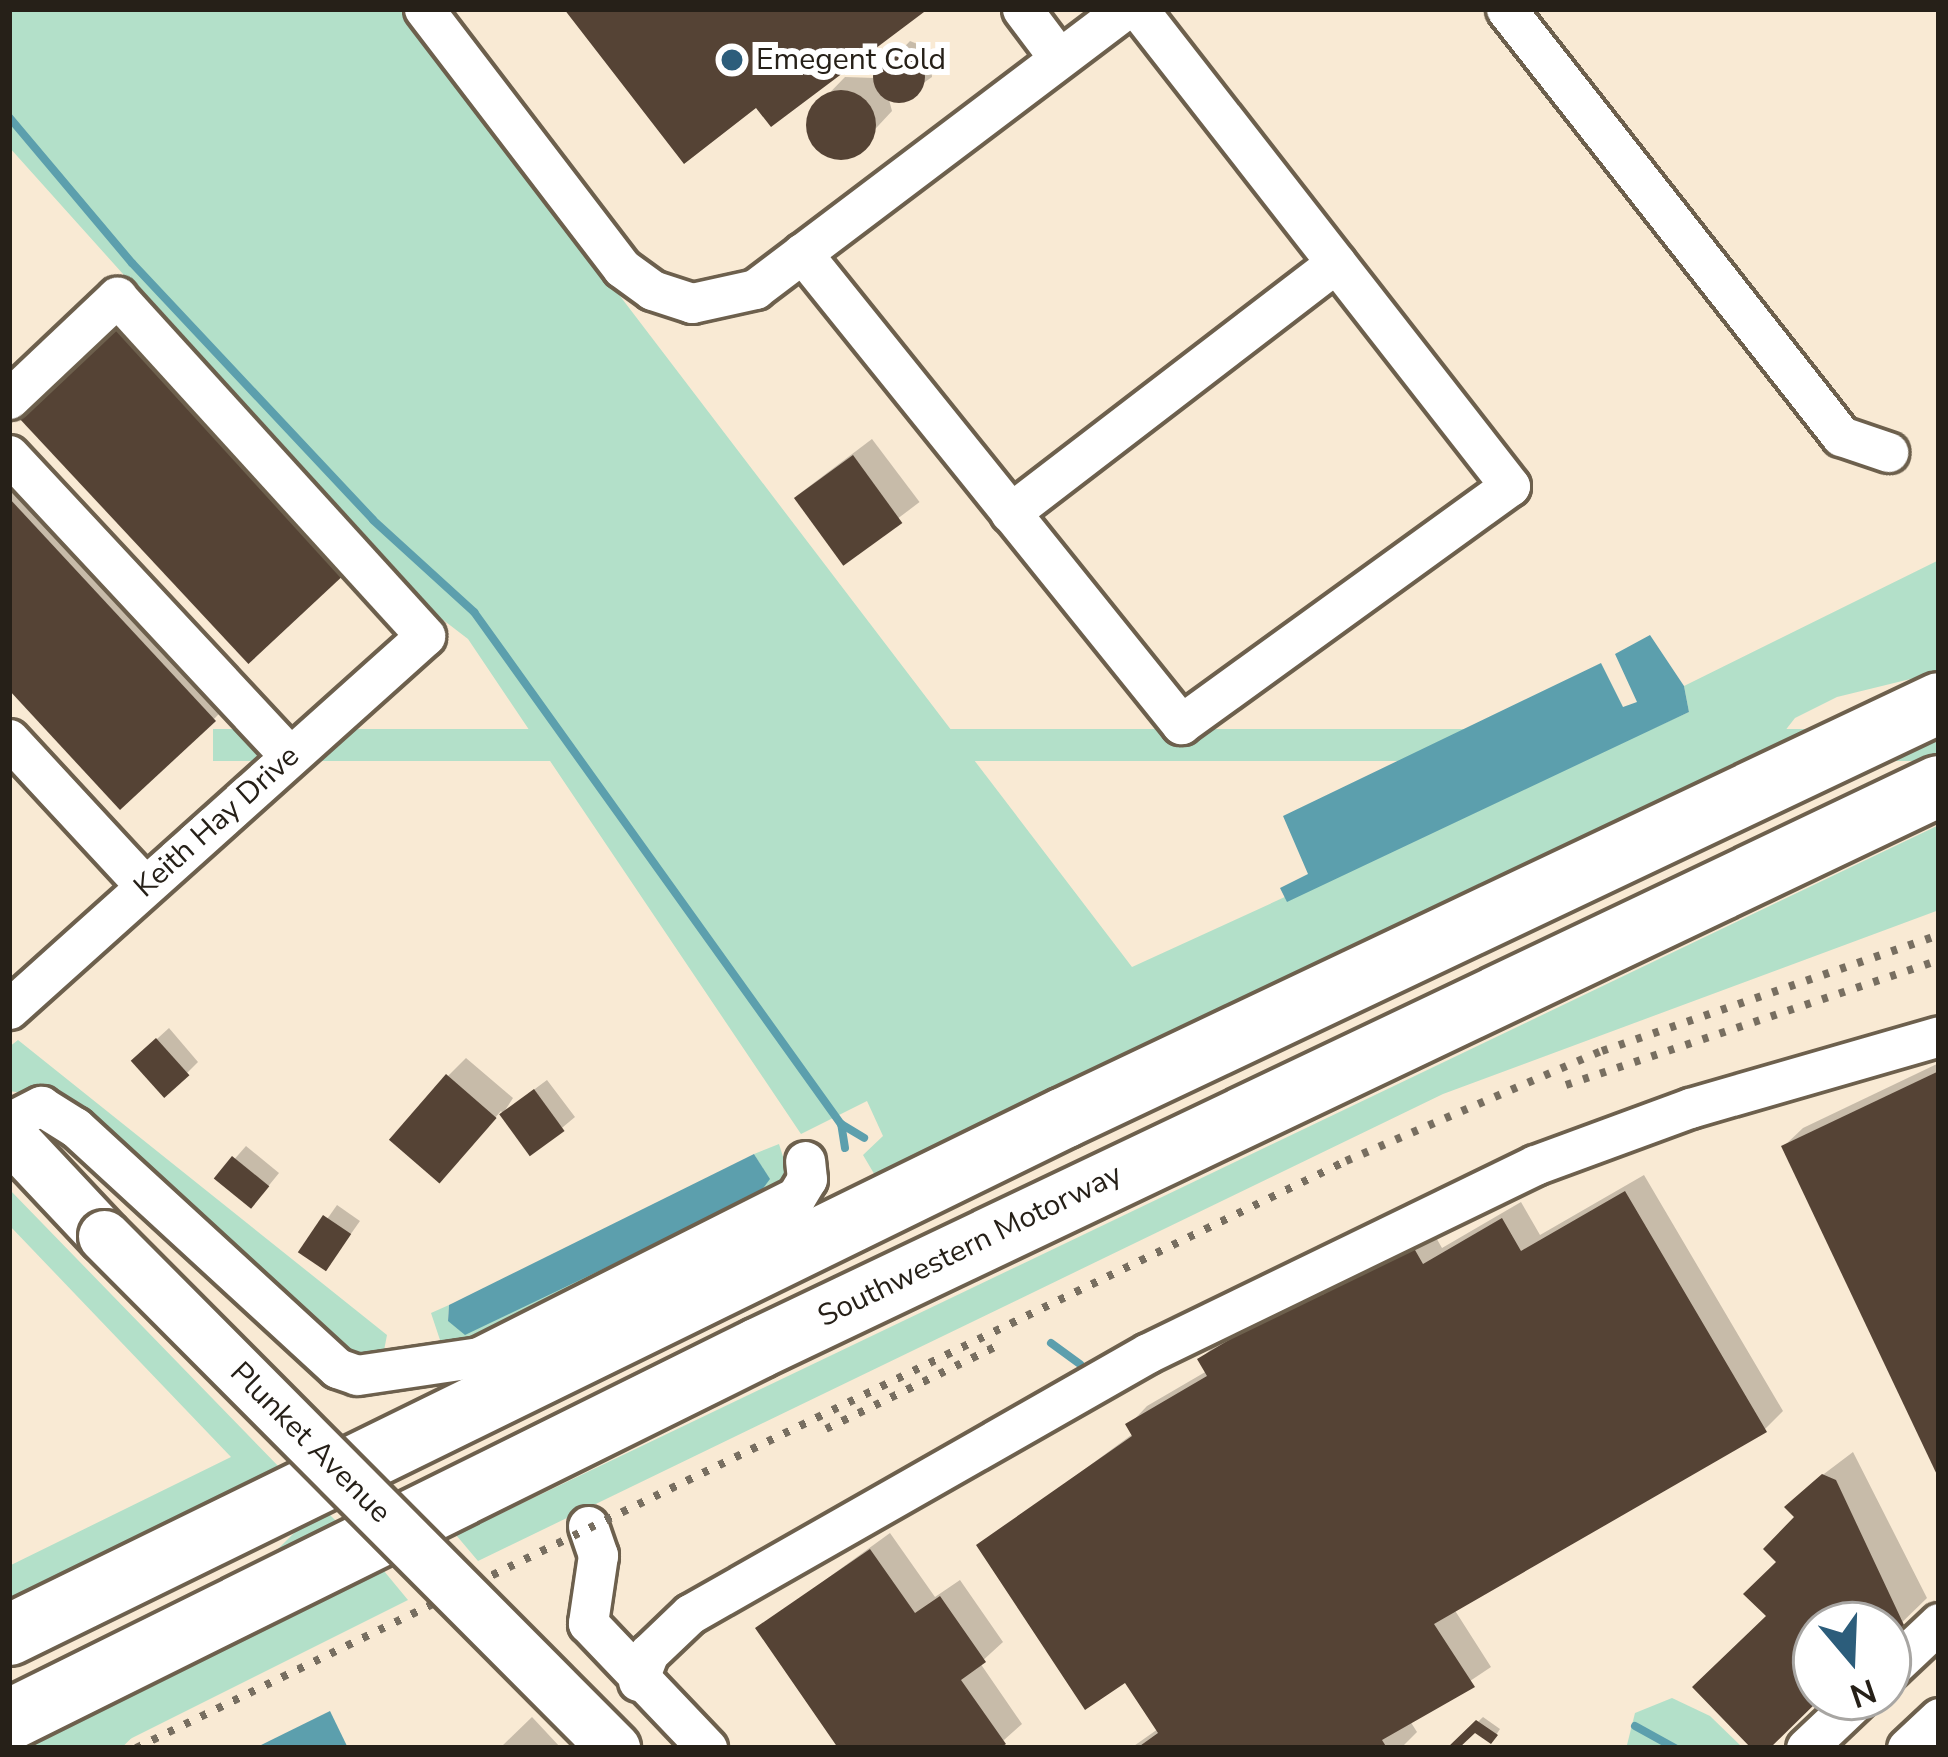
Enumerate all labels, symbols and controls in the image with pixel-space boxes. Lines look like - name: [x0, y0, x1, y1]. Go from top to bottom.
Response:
- place label: Emegent Cold: [756, 42, 946, 78]
- marker: Emegent Cold: [719, 47, 745, 73]
- street label: Keith Hay Drive: [127, 739, 307, 905]
- street label: Southwestern Motorway: [812, 1157, 1128, 1335]
- street label: Plunket Avenue: [222, 1355, 398, 1531]
- north arrow: [1792, 1601, 1912, 1721]
- text: N: [1844, 1667, 1882, 1718]

